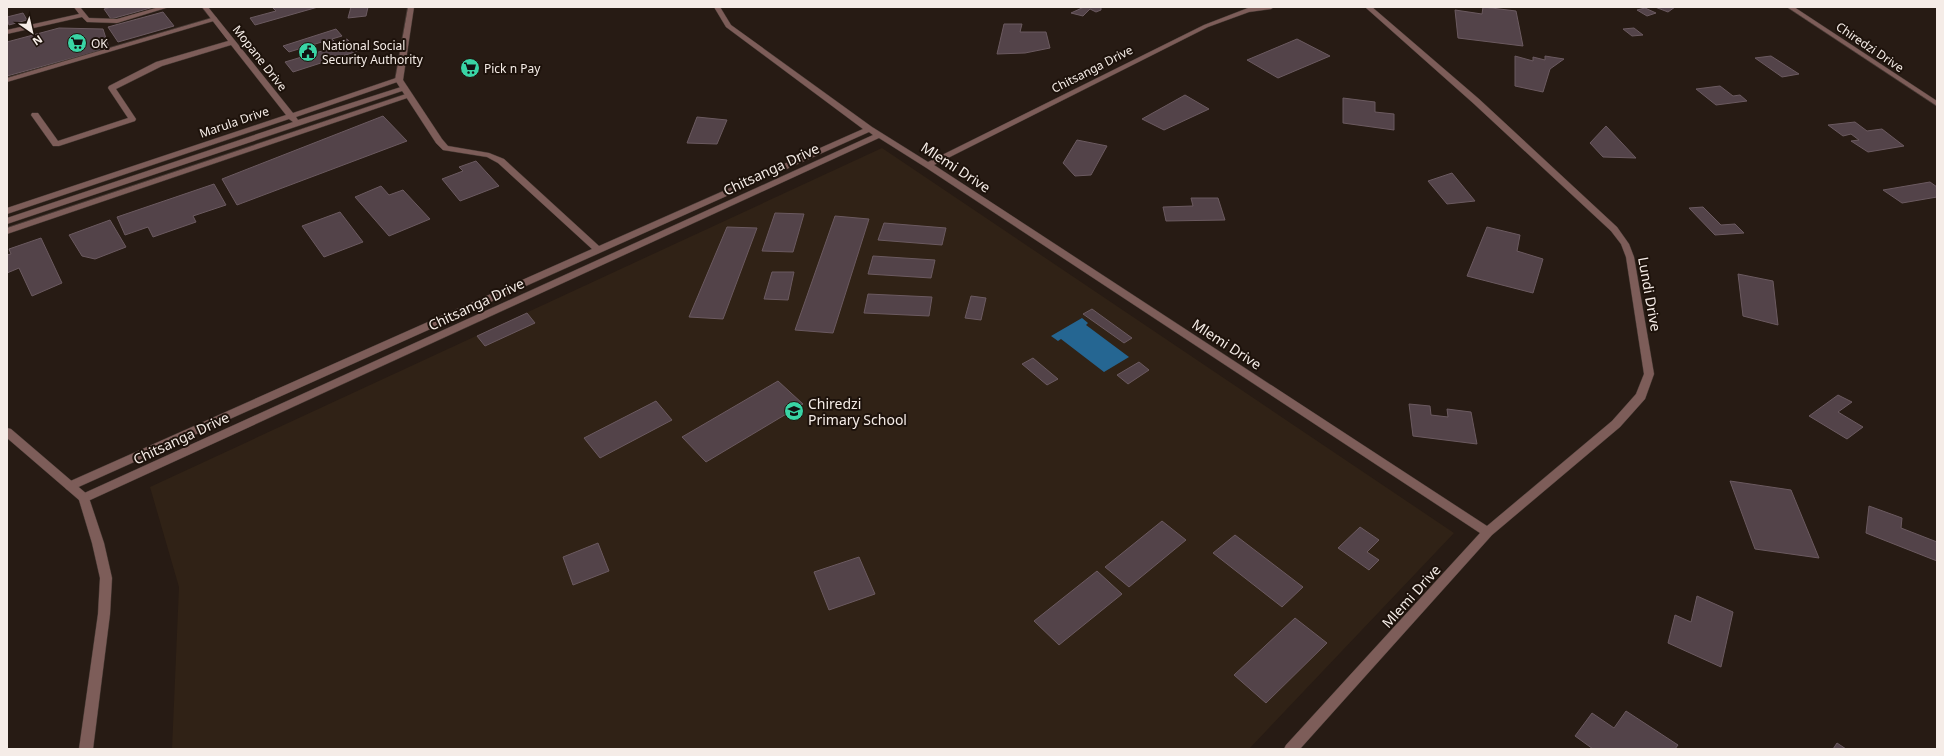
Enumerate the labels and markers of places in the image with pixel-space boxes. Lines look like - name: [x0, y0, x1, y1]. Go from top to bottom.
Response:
- supermarket icon: OK: [66, 32, 88, 54]
- place label: OK: [91, 35, 108, 52]
- place label: National Social Security Authority: [322, 37, 424, 68]
- public building icon: National Social Security Authority: [297, 41, 319, 63]
- supermarket icon: Pick n Pay: [459, 57, 481, 79]
- place label: Pick n Pay: [484, 60, 541, 77]
- place label: Chiredzi Primary School: [808, 394, 907, 429]
- school or university icon: Chiredzi Primary School: [783, 400, 805, 422]

